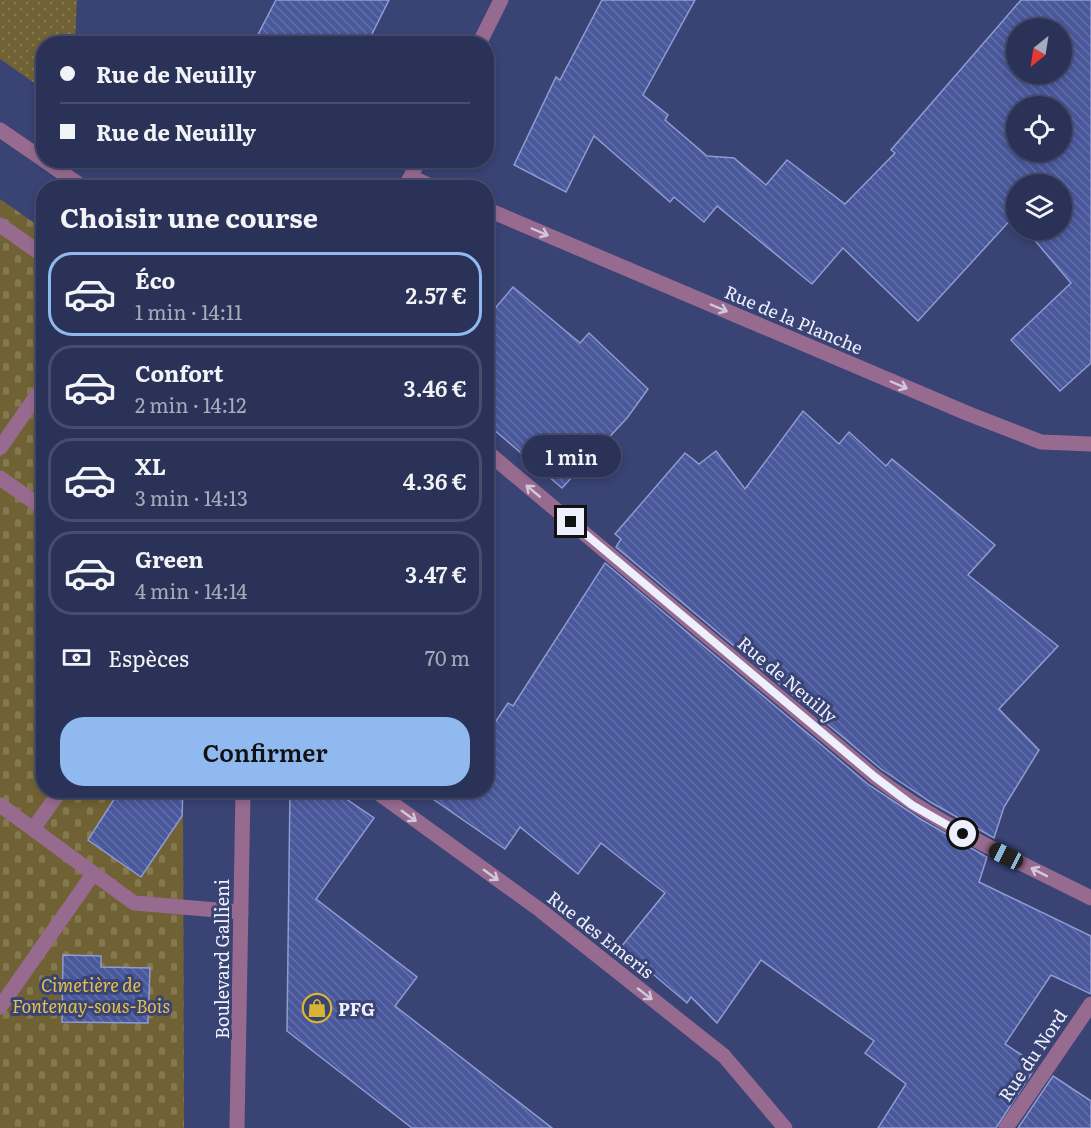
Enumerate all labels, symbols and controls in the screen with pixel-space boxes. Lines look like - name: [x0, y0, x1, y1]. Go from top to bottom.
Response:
- north arrow: [1006, 18, 1072, 84]
- map controls: [1006, 18, 1072, 240]
- text: Rue de Neuilly: [96, 57, 256, 90]
- button: locate: [1006, 96, 1072, 162]
- text: Rue de Neuilly: [96, 115, 256, 148]
- button: layers: [1006, 174, 1072, 240]
- text: Choisir une course: [60, 196, 318, 236]
- one-way arrow: [530, 227, 549, 238]
- text: Éco: [135, 263, 175, 296]
- icon: car: [63, 267, 117, 321]
- text: 2.57 €: [406, 278, 467, 311]
- street label: Rue de la Planche: [721, 278, 867, 360]
- text: 1 min · 14:11: [135, 296, 242, 326]
- one-way arrow: [710, 303, 728, 314]
- text: Confort: [135, 356, 223, 389]
- icon: car: [63, 360, 117, 414]
- text: 3.46 €: [403, 371, 467, 404]
- one-way arrow: [889, 379, 907, 391]
- text: 2 min · 14:12: [135, 389, 246, 419]
- callout: 1 min: [522, 435, 620, 477]
- text: 1 min: [545, 441, 598, 471]
- text: XL: [135, 449, 166, 482]
- icon: car: [63, 453, 117, 507]
- text: 4.36 €: [403, 464, 467, 497]
- text: 3 min · 14:13: [135, 482, 248, 512]
- one-way arrow: [525, 484, 541, 497]
- route end: [557, 508, 584, 535]
- text: Green: [135, 542, 204, 575]
- icon: car: [63, 546, 117, 600]
- text: 3.47 €: [405, 557, 467, 590]
- text: 4 min · 14:14: [135, 575, 247, 605]
- street label: Rue de Neuilly: [732, 629, 844, 729]
- icon: cash: [60, 641, 93, 674]
- text: Espèces: [108, 641, 189, 674]
- text: 70 m: [425, 642, 470, 672]
- button: Confirmer: [60, 717, 470, 786]
- one-way arrow: [400, 809, 416, 822]
- route start: [949, 820, 976, 847]
- car: [986, 840, 1026, 872]
- one-way arrow: [1030, 866, 1048, 878]
- one-way arrow: [482, 869, 498, 881]
- street label: Boulevard Gallieni: [208, 879, 235, 1039]
- street label: Rue des Emeris: [542, 884, 660, 984]
- park label: Cimetière de Fontenay-sous-Bois: [12, 971, 170, 1019]
- one-way arrow: [637, 987, 653, 1000]
- shop icon: PFG: [301, 992, 333, 1024]
- place label: PFG: [338, 995, 375, 1022]
- street label: Rue du Nord: [991, 1003, 1073, 1107]

